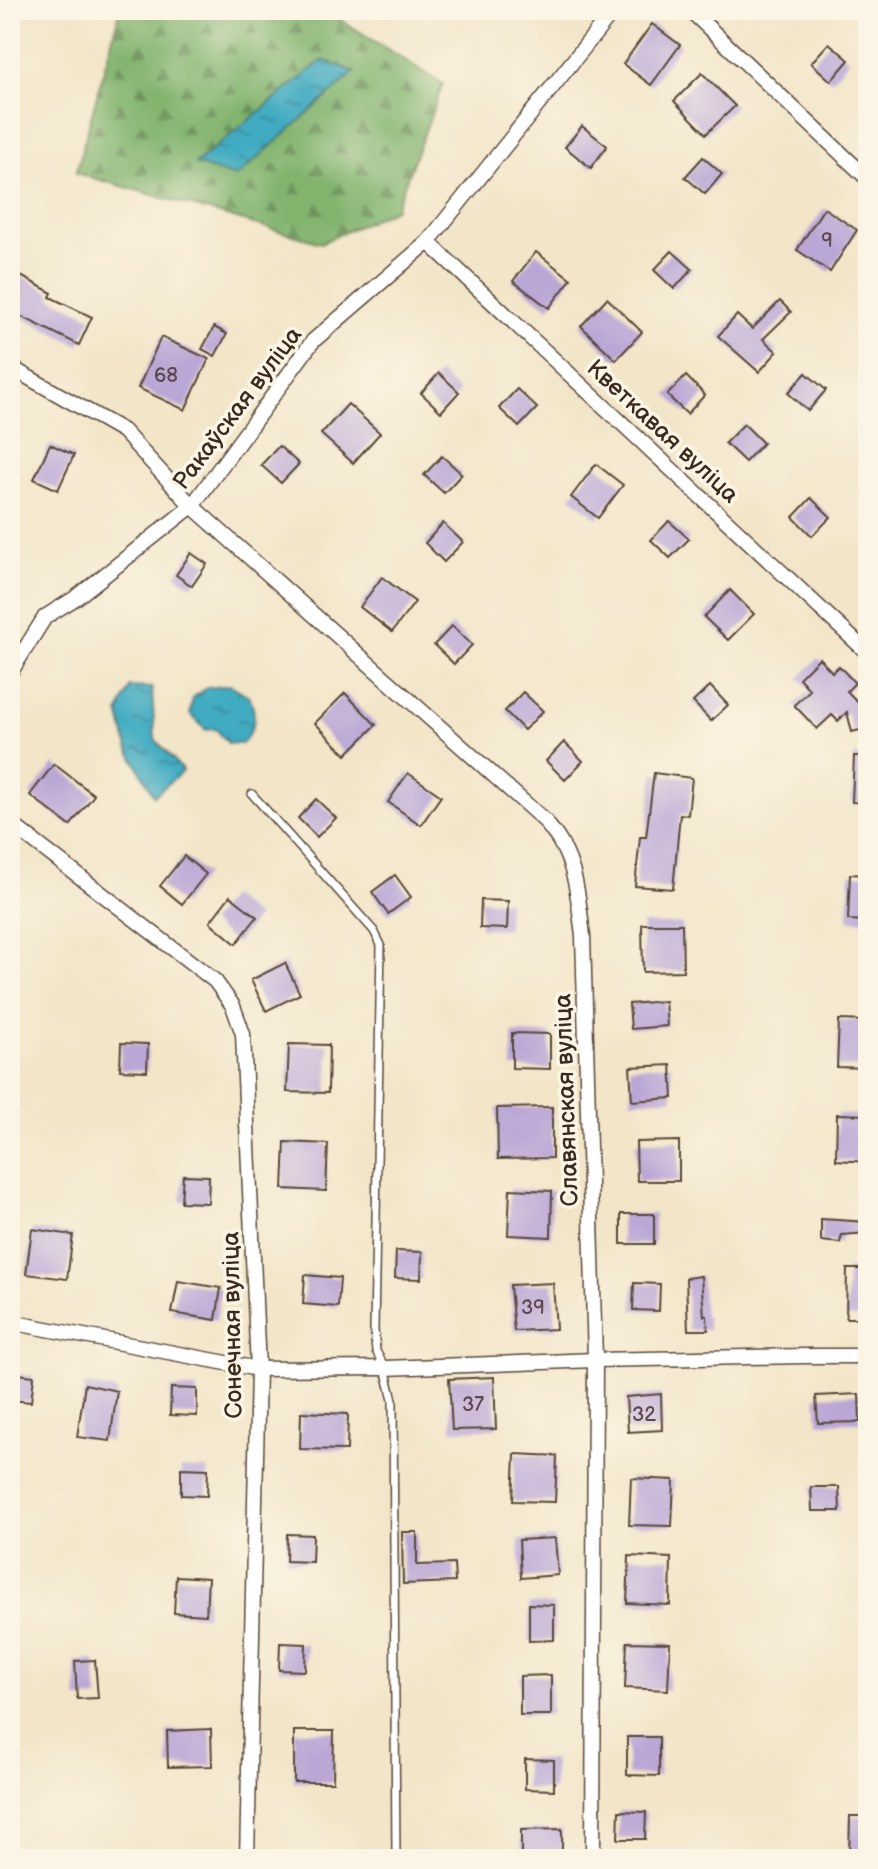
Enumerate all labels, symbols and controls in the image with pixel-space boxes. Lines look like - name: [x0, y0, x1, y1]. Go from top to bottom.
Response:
- house number: 9: [821, 229, 833, 253]
- street label: Ракаўская вуліца: [167, 321, 308, 496]
- street label: Кветкавая вуліца: [581, 354, 745, 509]
- house number: 68: [154, 364, 178, 388]
- street label: Славянская вуліца: [548, 993, 585, 1207]
- street label: Сонечная вуліца: [216, 1231, 249, 1419]
- house number: 39: [521, 1296, 545, 1320]
- house number: 37: [462, 1393, 484, 1417]
- house number: 32: [632, 1403, 656, 1427]

